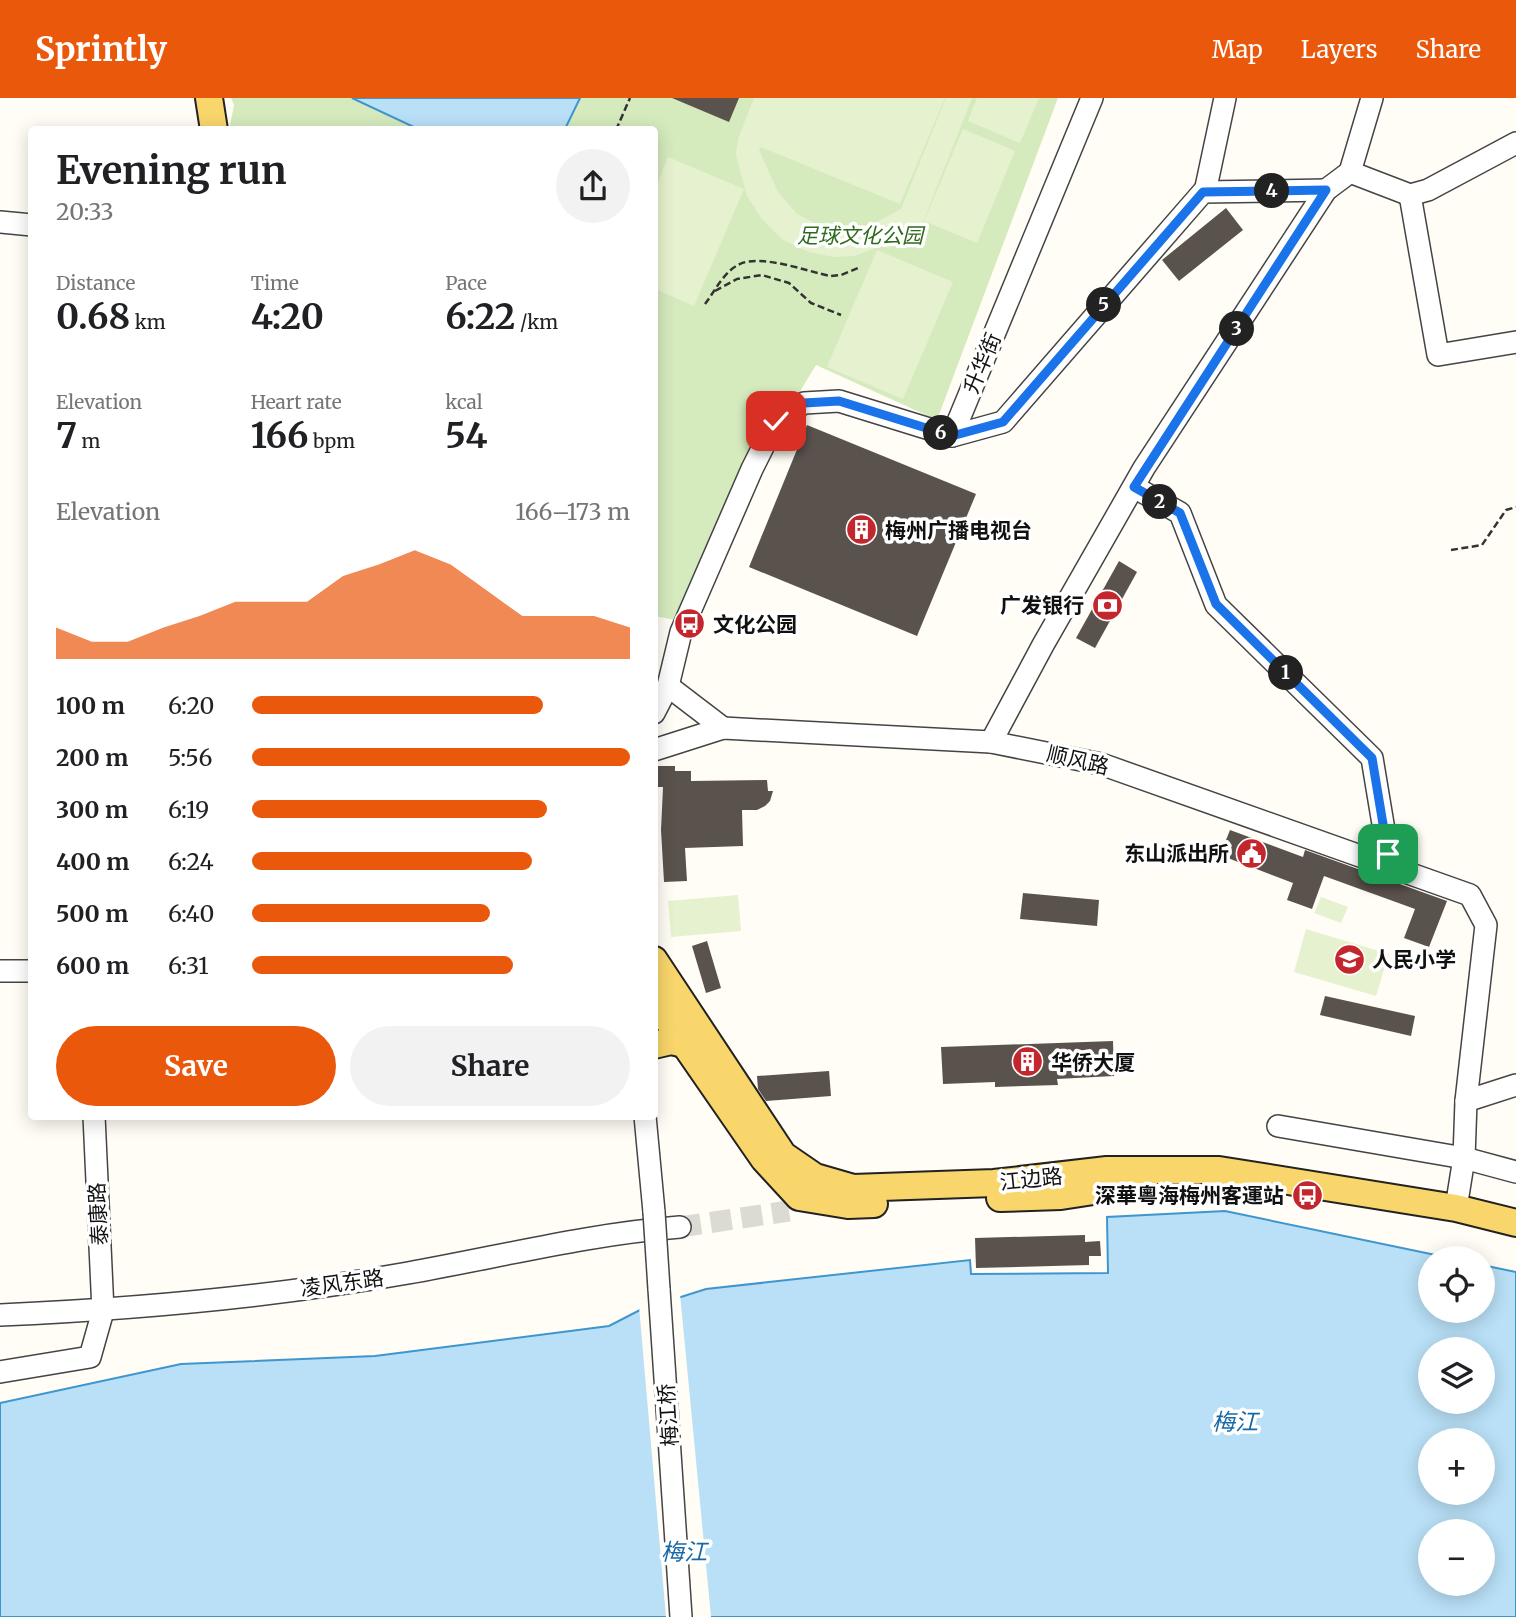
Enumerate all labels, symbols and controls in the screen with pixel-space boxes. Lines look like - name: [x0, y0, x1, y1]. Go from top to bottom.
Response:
- text: Sprintly: [35, 29, 167, 70]
- text: Map: [1212, 34, 1263, 65]
- text: Layers: [1301, 34, 1377, 65]
- text: Share: [1415, 34, 1481, 65]
- text: Evening run: [56, 147, 287, 194]
- button: share: [556, 149, 630, 223]
- pin: 4: [1254, 174, 1290, 208]
- text: 4: [1265, 178, 1278, 202]
- text: 20:33: [56, 197, 114, 226]
- park label: 足球文化公园: [797, 222, 926, 249]
- text: Distance: [56, 271, 135, 295]
- text: Time: [251, 271, 299, 295]
- text: Pace: [445, 271, 487, 295]
- pin: 5: [1086, 288, 1122, 322]
- text: 5: [1098, 292, 1109, 316]
- text: 0.68: [56, 295, 130, 339]
- text: 4:20: [251, 295, 324, 339]
- text: 6:22: [445, 295, 515, 339]
- text: km: [130, 310, 166, 334]
- text: /km: [515, 310, 558, 334]
- pin: 3: [1220, 312, 1254, 346]
- text: 3: [1231, 316, 1242, 340]
- street label: 升华街: [957, 329, 1007, 397]
- text: Elevation: [56, 390, 142, 414]
- text: Heart rate: [251, 390, 342, 414]
- text: kcal: [445, 390, 483, 414]
- pin: [746, 391, 806, 451]
- icon: check: [757, 402, 795, 440]
- text: 7: [56, 414, 77, 458]
- text: 166: [251, 414, 309, 458]
- text: 54: [445, 414, 488, 458]
- pin: 6: [923, 416, 958, 450]
- text: 6: [935, 420, 946, 444]
- text: m: [77, 429, 100, 453]
- text: bpm: [309, 429, 355, 453]
- pin: 2: [1142, 484, 1178, 520]
- text: 2: [1154, 489, 1165, 513]
- text: Elevation: [56, 497, 160, 526]
- text: 166–173 m: [515, 497, 630, 526]
- building icon: 梅州广播电视台: [845, 513, 879, 547]
- place label: 梅州广播电视台: [885, 517, 1032, 544]
- bank icon: 广发银行: [1090, 588, 1124, 622]
- place label: 广发银行: [1000, 592, 1084, 619]
- bus stop icon: 文化公园: [673, 607, 707, 641]
- place label: 文化公园: [713, 611, 797, 638]
- pin: 1: [1268, 656, 1304, 690]
- text: 1: [1281, 660, 1290, 684]
- text: 100 m: [56, 691, 125, 720]
- text: 6:20: [168, 691, 214, 720]
- street label: 顺风路: [1044, 740, 1112, 780]
- text: 200 m: [56, 743, 128, 772]
- text: 5:56: [168, 743, 212, 772]
- text: 300 m: [56, 795, 128, 824]
- text: 6:19: [168, 795, 209, 824]
- pin: [1358, 824, 1418, 884]
- icon: arrive: [1369, 835, 1407, 873]
- public building icon: 东山派出所: [1235, 836, 1269, 870]
- place label: 东山派出所: [1124, 840, 1229, 867]
- text: 400 m: [56, 847, 130, 876]
- text: 6:24: [168, 847, 214, 876]
- text: 500 m: [56, 899, 128, 928]
- text: 6:40: [168, 899, 214, 928]
- school or university icon: 人民小学: [1332, 942, 1366, 976]
- place label: 人民小学: [1372, 946, 1456, 973]
- text: 600 m: [56, 951, 129, 980]
- text: 6:31: [168, 951, 209, 980]
- button: Save: [56, 1026, 336, 1106]
- button: Share: [350, 1026, 630, 1106]
- building icon: 华侨大厦: [1011, 1045, 1045, 1079]
- place label: 华侨大厦: [1051, 1049, 1135, 1076]
- street label: 江边路: [998, 1162, 1064, 1196]
- bus stop icon: 深華粵海梅州客運站: [1290, 1178, 1324, 1212]
- street label: 泰康路: [83, 1182, 113, 1246]
- place label: 深華粵海梅州客運站: [1095, 1182, 1284, 1209]
- map controls: [1418, 1246, 1495, 1596]
- button: locate: [1418, 1246, 1495, 1323]
- street label: 凌风东路: [299, 1264, 385, 1302]
- button: layers: [1418, 1337, 1495, 1414]
- street label: 梅江桥: [652, 1383, 684, 1447]
- water label: 梅江: [1212, 1407, 1261, 1436]
- button: +: [1418, 1428, 1495, 1505]
- button: −: [1418, 1519, 1495, 1596]
- water label: 梅江: [661, 1537, 710, 1566]

